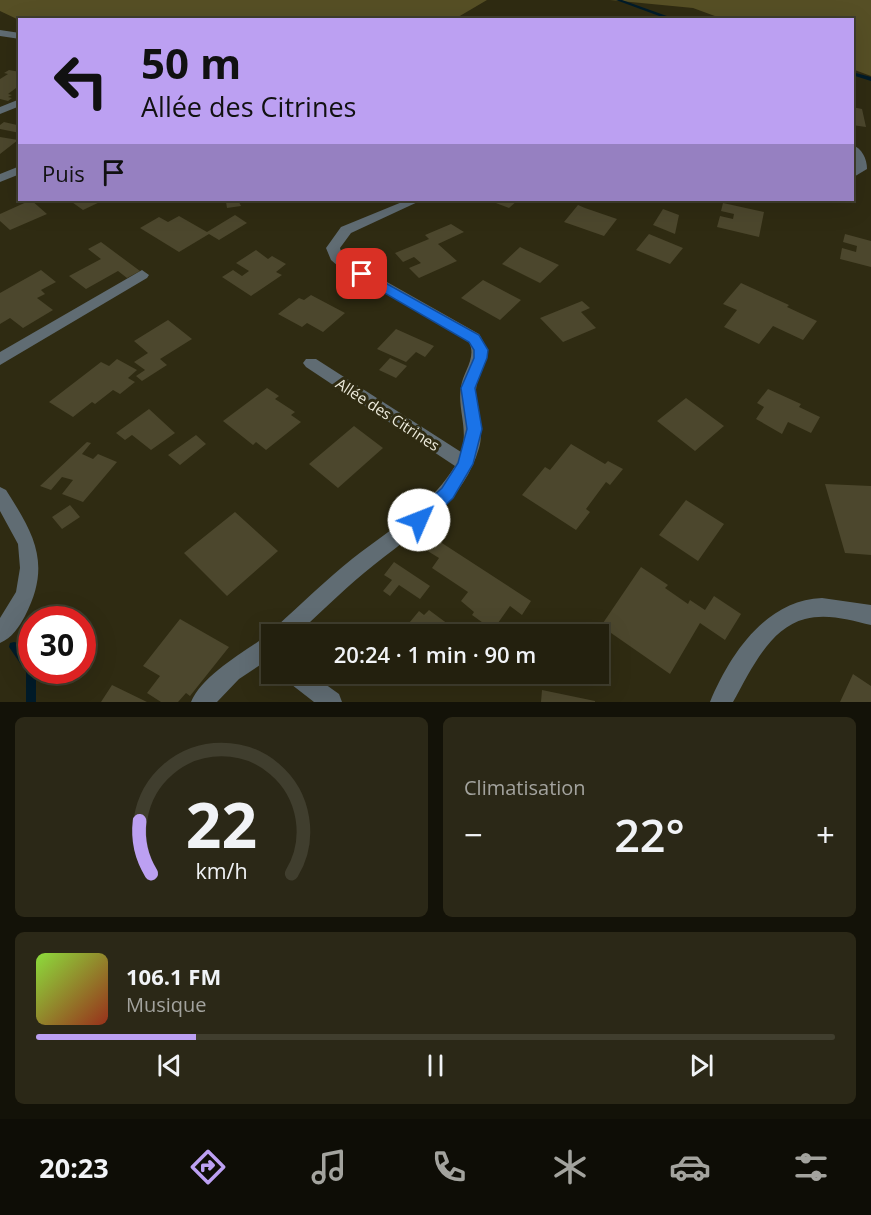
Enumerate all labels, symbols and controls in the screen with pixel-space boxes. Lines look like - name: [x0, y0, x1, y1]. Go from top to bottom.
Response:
- text: 50 m: [141, 34, 241, 91]
- icon: left: [42, 42, 120, 120]
- text: Allée des Citrines: [141, 88, 357, 125]
- icon: arrive: [97, 156, 130, 189]
- text: Puis: [42, 158, 85, 188]
- pin: [336, 248, 387, 299]
- icon: arrive: [345, 257, 378, 290]
- street label: Allée des Citrines: [332, 373, 444, 455]
- position arrow: [387, 488, 451, 552]
- speed limit sign: 30: [18, 606, 96, 684]
- text: 20:24 · 1 min · 90 m: [334, 639, 536, 669]
- text: Climatisation: [464, 774, 586, 801]
- text: 22: [186, 781, 257, 866]
- text: 22°: [614, 804, 685, 865]
- text: −: [464, 812, 483, 857]
- text: +: [816, 812, 835, 857]
- text: km/h: [195, 856, 248, 885]
- text: 106.1 FM: [126, 961, 221, 991]
- text: Musique: [126, 991, 207, 1018]
- icon: previous: [153, 1049, 186, 1082]
- icon: pause: [419, 1049, 452, 1082]
- icon: next: [685, 1049, 718, 1082]
- icon: directions: [187, 1146, 229, 1188]
- icon: music: [308, 1146, 350, 1188]
- icon: phone: [428, 1146, 470, 1188]
- icon: climate: [549, 1146, 591, 1188]
- icon: car: [669, 1146, 711, 1188]
- icon: filters: [790, 1146, 832, 1188]
- text: 20:23: [39, 1149, 109, 1186]

